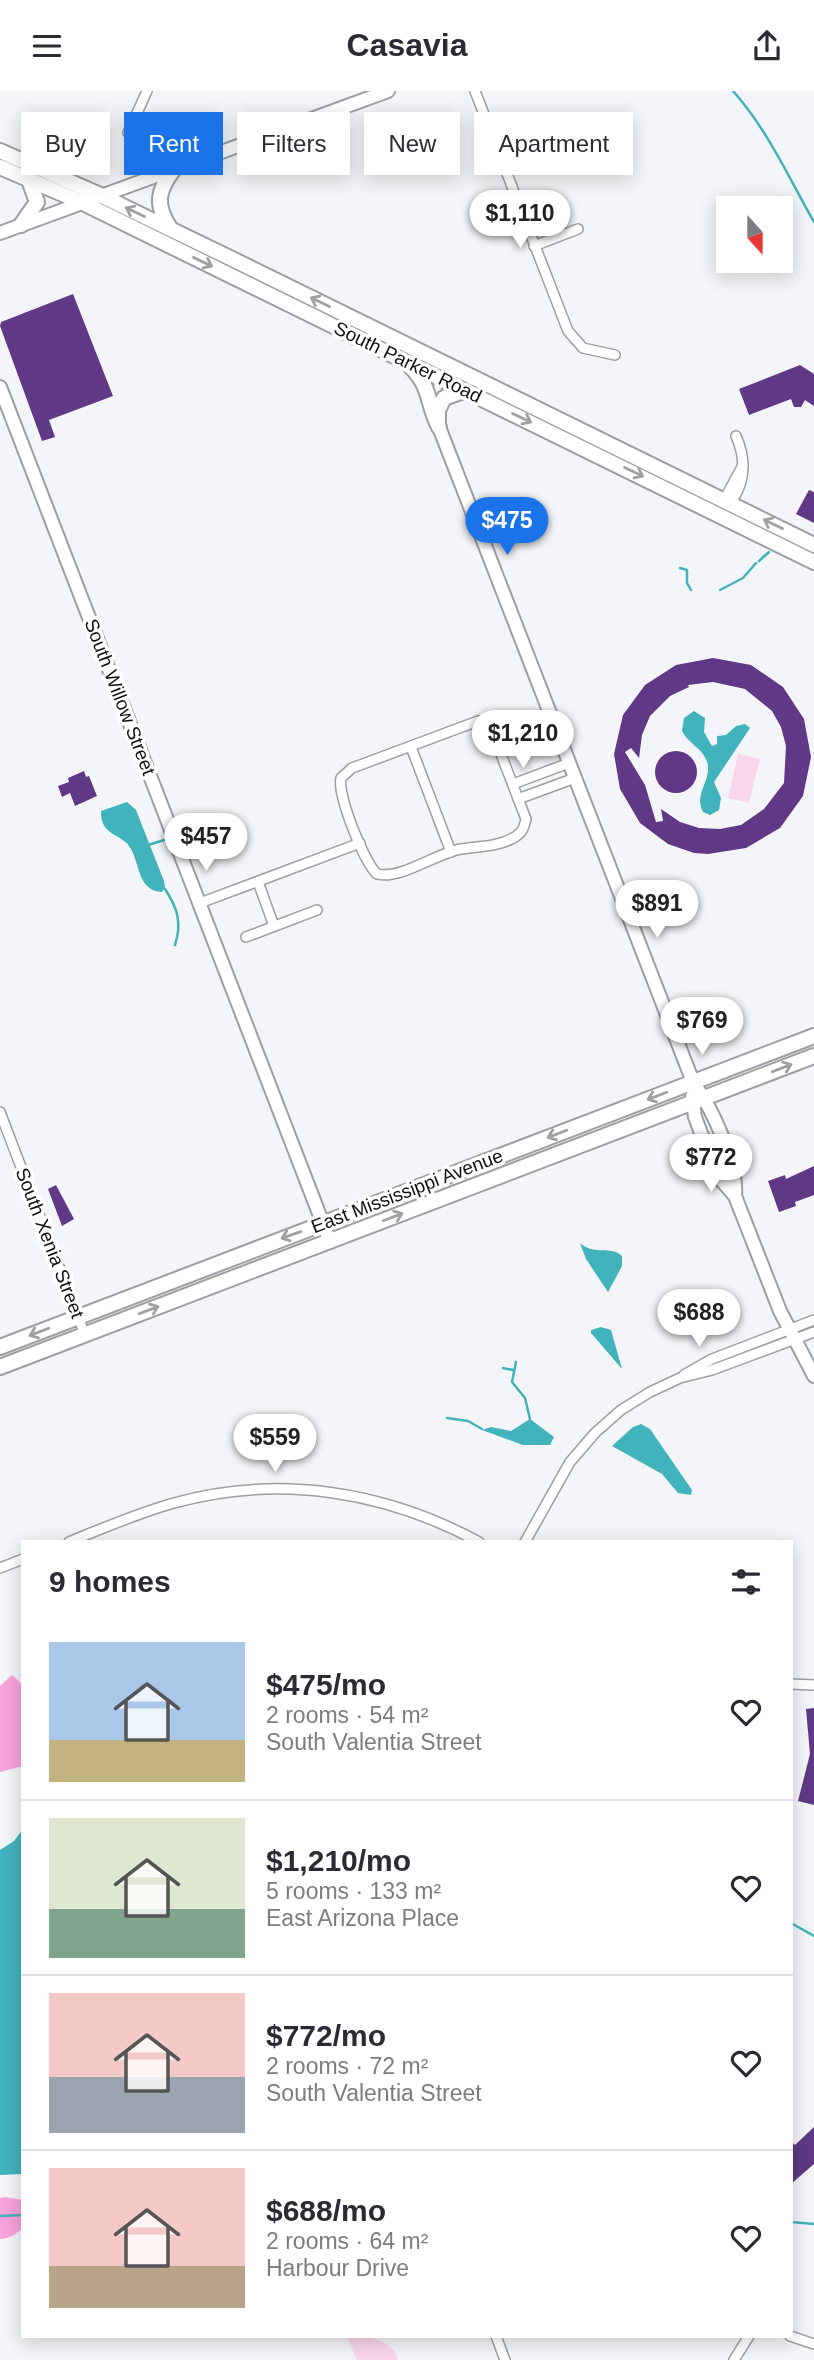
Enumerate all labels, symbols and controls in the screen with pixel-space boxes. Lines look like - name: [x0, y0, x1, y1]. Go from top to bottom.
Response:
- icon: menu: [28, 27, 66, 65]
- text: Casavia: [347, 27, 467, 63]
- icon: share: [748, 27, 786, 65]
- chip: Buy: [21, 112, 110, 175]
- chip: Rent: [124, 112, 223, 175]
- chip: Filters: [237, 112, 350, 175]
- chip: New: [364, 112, 460, 175]
- chip: Apartment: [474, 112, 633, 175]
- pin: $1,110: [463, 191, 577, 250]
- north arrow: [716, 196, 793, 273]
- map controls: [716, 196, 793, 273]
- text: $1,110: [485, 200, 555, 226]
- one-way arrow: [125, 205, 146, 218]
- one-way arrow: [192, 255, 213, 269]
- one-way arrow: [310, 294, 331, 308]
- street label: South Parker Road: [331, 317, 485, 407]
- one-way arrow: [511, 411, 532, 425]
- one-way arrow: [623, 466, 644, 480]
- pin: $475: [466, 497, 548, 557]
- text: $475: [481, 507, 533, 533]
- one-way arrow: [763, 516, 784, 530]
- street label: South Willow Street: [80, 616, 160, 779]
- pin: $1,210: [466, 711, 580, 770]
- text: $1,210: [488, 720, 558, 746]
- pin: $457: [165, 813, 247, 873]
- text: $457: [180, 823, 232, 849]
- pin: $891: [616, 881, 698, 940]
- text: $891: [631, 890, 683, 916]
- pin: $769: [661, 997, 743, 1057]
- text: $769: [676, 1007, 728, 1033]
- one-way arrow: [771, 1061, 793, 1073]
- one-way arrow: [646, 1090, 668, 1103]
- one-way arrow: [546, 1129, 568, 1141]
- pin: $772: [670, 1135, 752, 1194]
- text: $772: [685, 1144, 737, 1170]
- street label: East Mississippi Avenue: [308, 1145, 506, 1237]
- street label: South Xenia Street: [12, 1165, 89, 1322]
- one-way arrow: [382, 1210, 404, 1223]
- one-way arrow: [280, 1230, 302, 1242]
- pin: $688: [658, 1289, 740, 1349]
- text: $688: [673, 1299, 725, 1325]
- one-way arrow: [137, 1303, 159, 1316]
- one-way arrow: [29, 1327, 50, 1339]
- pin: $559: [234, 1415, 316, 1474]
- text: $559: [249, 1424, 301, 1450]
- icon: filters: [727, 1563, 765, 1601]
- text: 9 homes: [49, 1565, 171, 1598]
- text: $475/mo: [266, 1668, 386, 1701]
- icon: home: [105, 1670, 189, 1754]
- icon: heart: [727, 1693, 765, 1731]
- text: 2 rooms · 54 m²: [266, 1702, 428, 1728]
- text: South Valentia Street: [266, 1729, 482, 1755]
- text: $1,210/mo: [266, 1844, 411, 1877]
- icon: home: [105, 1846, 189, 1930]
- icon: heart: [727, 1869, 765, 1907]
- text: 5 rooms · 133 m²: [266, 1878, 441, 1904]
- text: East Arizona Place: [266, 1905, 459, 1931]
- text: $772/mo: [266, 2019, 386, 2052]
- icon: home: [105, 2021, 189, 2105]
- icon: heart: [727, 2044, 765, 2082]
- text: 2 rooms · 72 m²: [266, 2053, 428, 2079]
- text: South Valentia Street: [266, 2080, 482, 2106]
- text: $688/mo: [266, 2194, 386, 2227]
- icon: home: [105, 2196, 189, 2280]
- icon: heart: [727, 2219, 765, 2257]
- text: 2 rooms · 64 m²: [266, 2228, 428, 2254]
- text: Harbour Drive: [266, 2255, 409, 2281]

